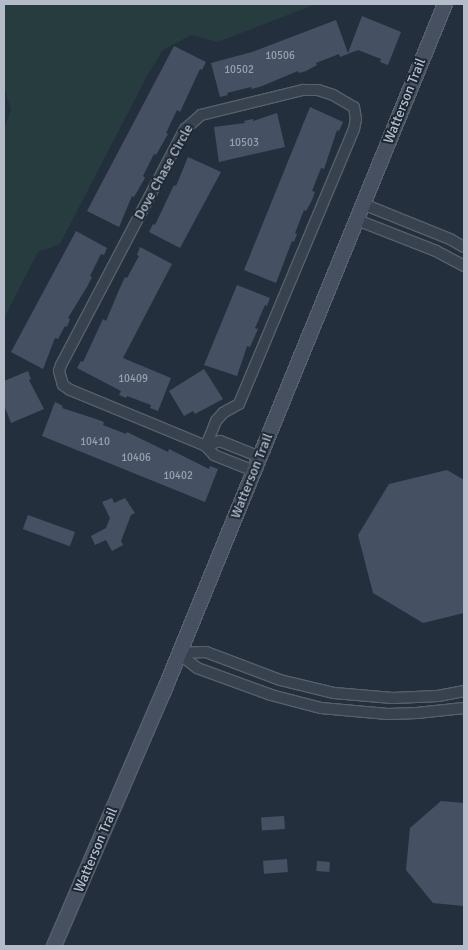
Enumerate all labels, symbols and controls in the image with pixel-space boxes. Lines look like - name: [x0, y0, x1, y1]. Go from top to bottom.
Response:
- house number: 10506: [265, 49, 295, 63]
- street label: Watterson Trail: [380, 56, 430, 146]
- house number: 10502: [224, 63, 254, 77]
- street label: Dove Chase Circle: [131, 121, 197, 223]
- house number: 10503: [229, 136, 259, 150]
- house number: 10409: [118, 372, 148, 386]
- street label: Watterson Trail: [227, 431, 277, 521]
- house number: 10410: [80, 435, 110, 449]
- house number: 10406: [121, 451, 151, 465]
- house number: 10402: [163, 469, 193, 483]
- street label: Watterson Trail: [71, 805, 121, 895]

